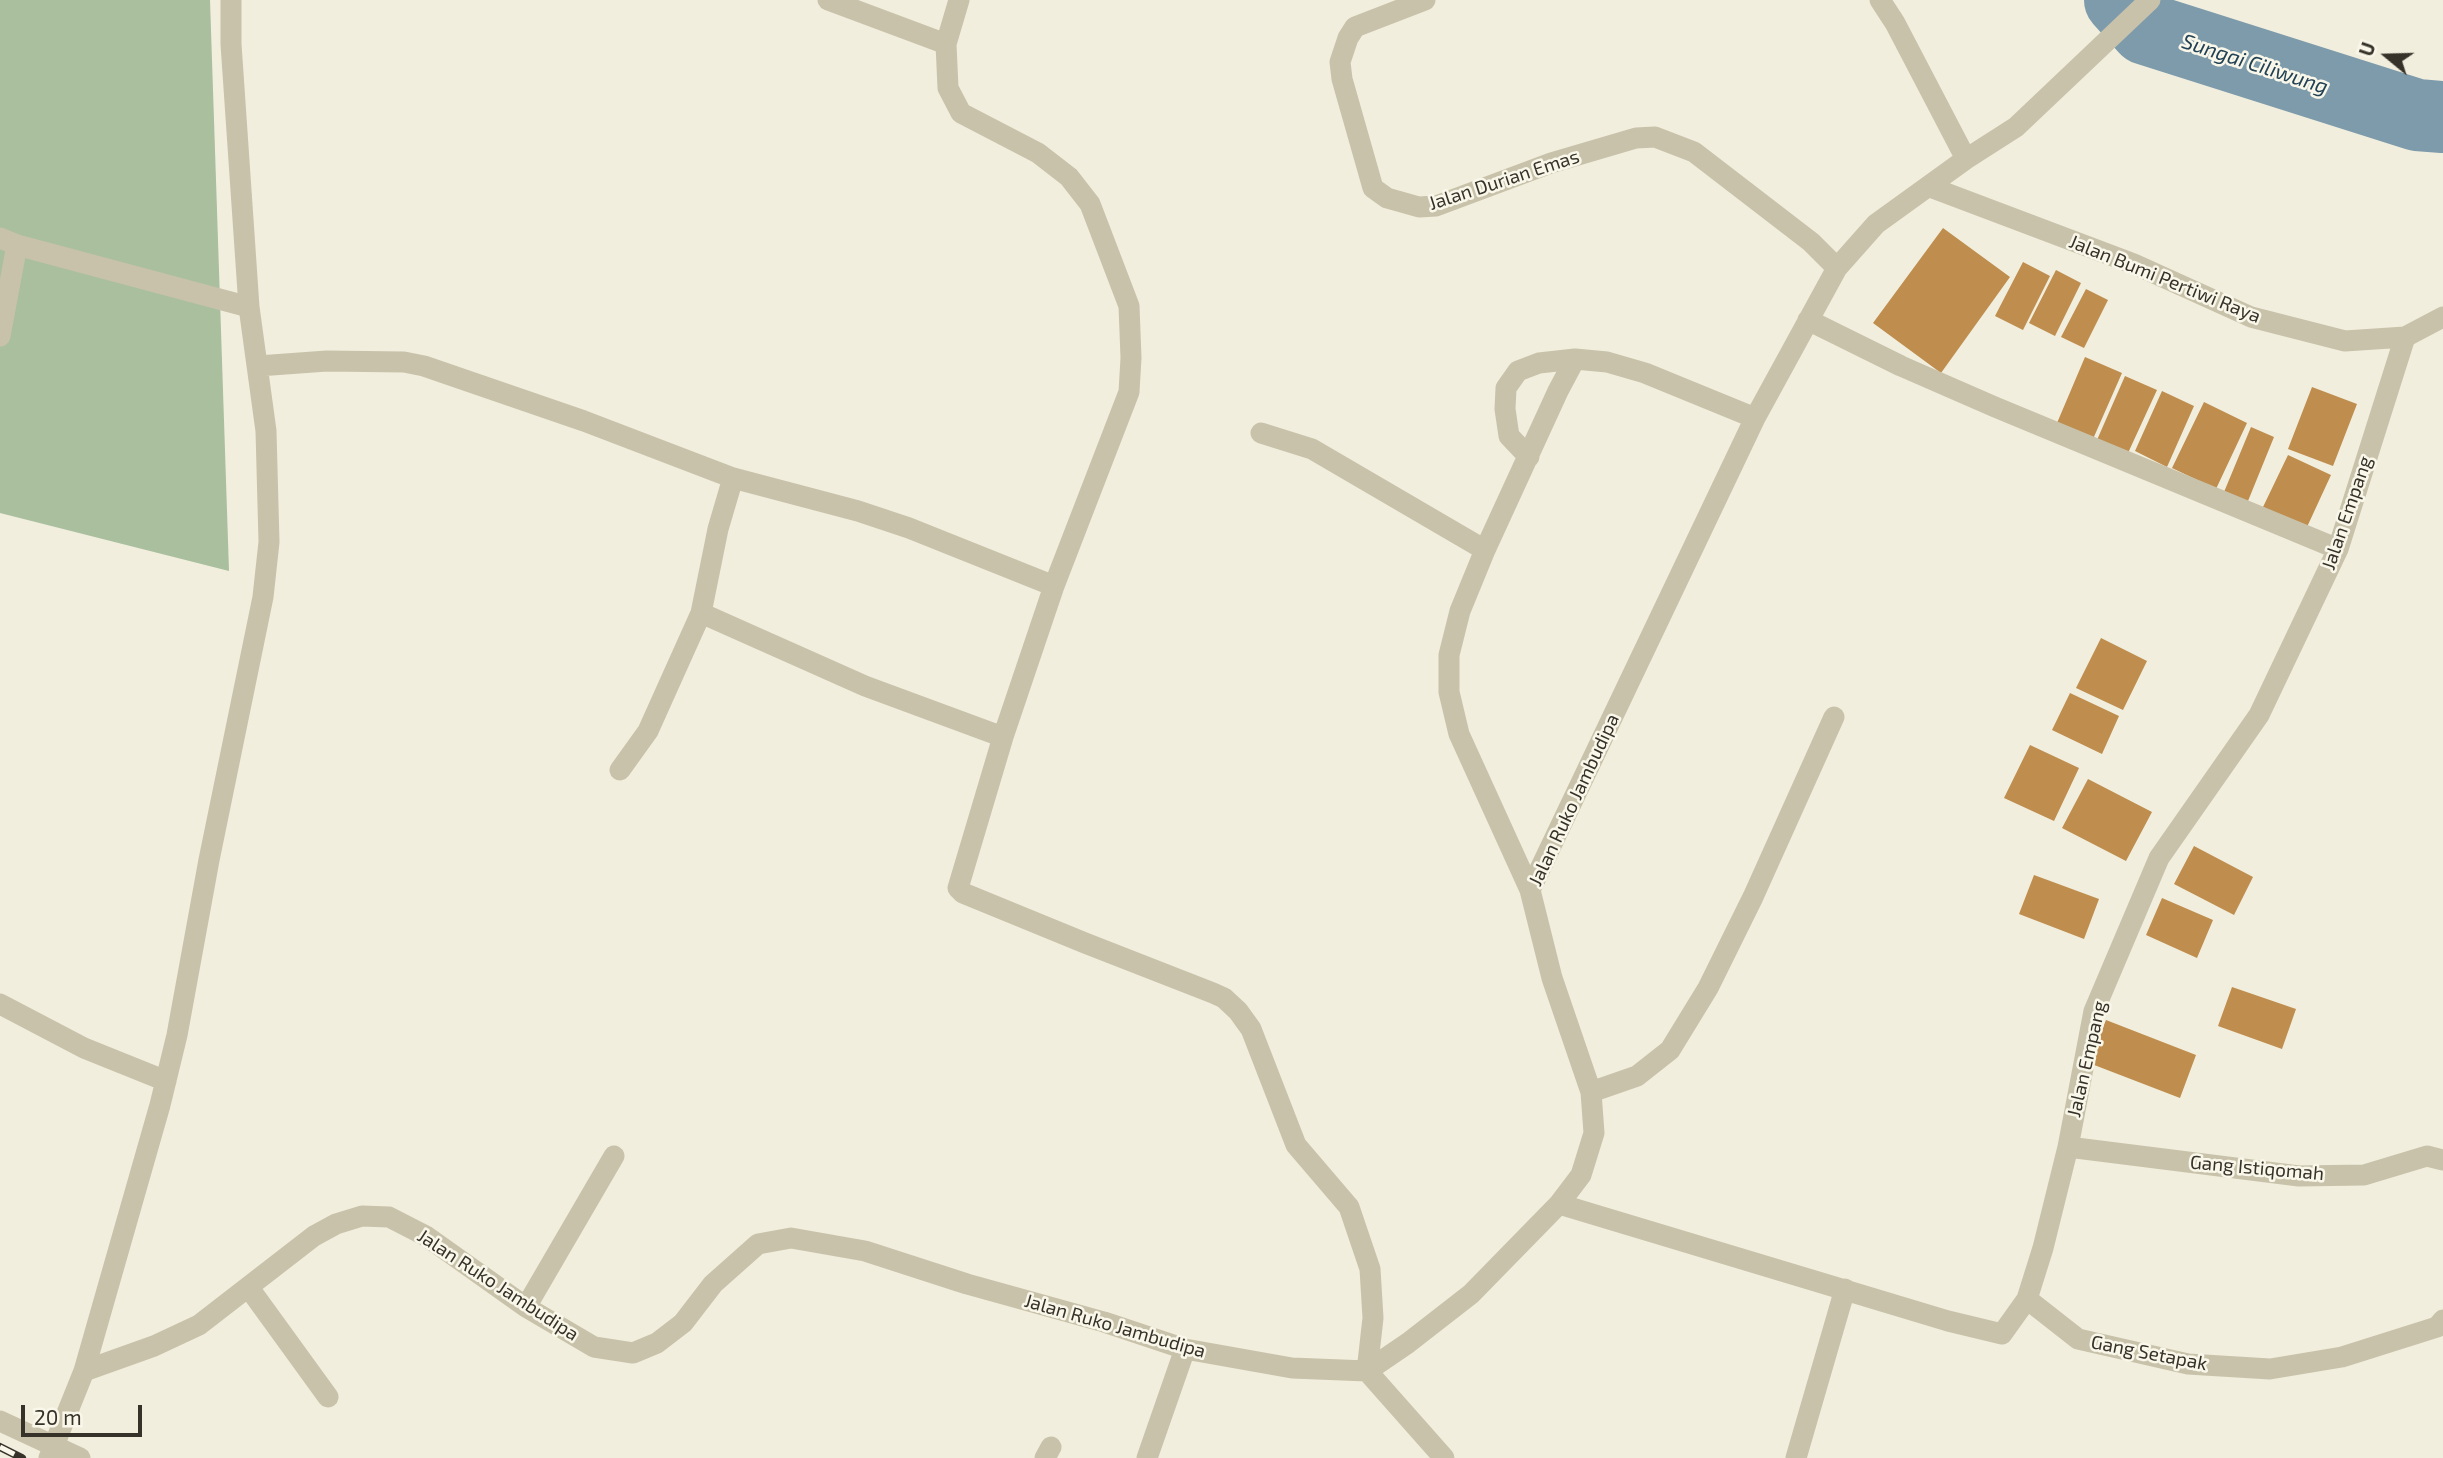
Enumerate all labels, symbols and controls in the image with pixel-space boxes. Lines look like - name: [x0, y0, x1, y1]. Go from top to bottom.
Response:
- north arrow: [2352, 21, 2422, 91]
- water label: Sungai Ciliwung: [2179, 29, 2331, 99]
- text: U: [2354, 39, 2380, 59]
- street label: Jalan Durian Emas: [1426, 145, 1582, 215]
- street label: Jalan Bumi Pertiwi Raya: [2066, 230, 2264, 328]
- street label: Jalan Empang: [2317, 453, 2377, 573]
- street label: Jalan Ruko Jambudipa: [1524, 710, 1624, 890]
- street label: Jalan Empang: [2063, 999, 2111, 1119]
- street label: Gang Istiqomah: [2189, 1151, 2325, 1185]
- street label: Jalan Ruko Jambudipa: [413, 1224, 583, 1346]
- street label: Jalan Ruko Jambudipa: [1022, 1289, 1208, 1363]
- street label: Gang Setapak: [2089, 1331, 2209, 1375]
- scale bar: [24, 1392, 145, 1436]
- text: 20 m: [34, 1404, 82, 1429]

